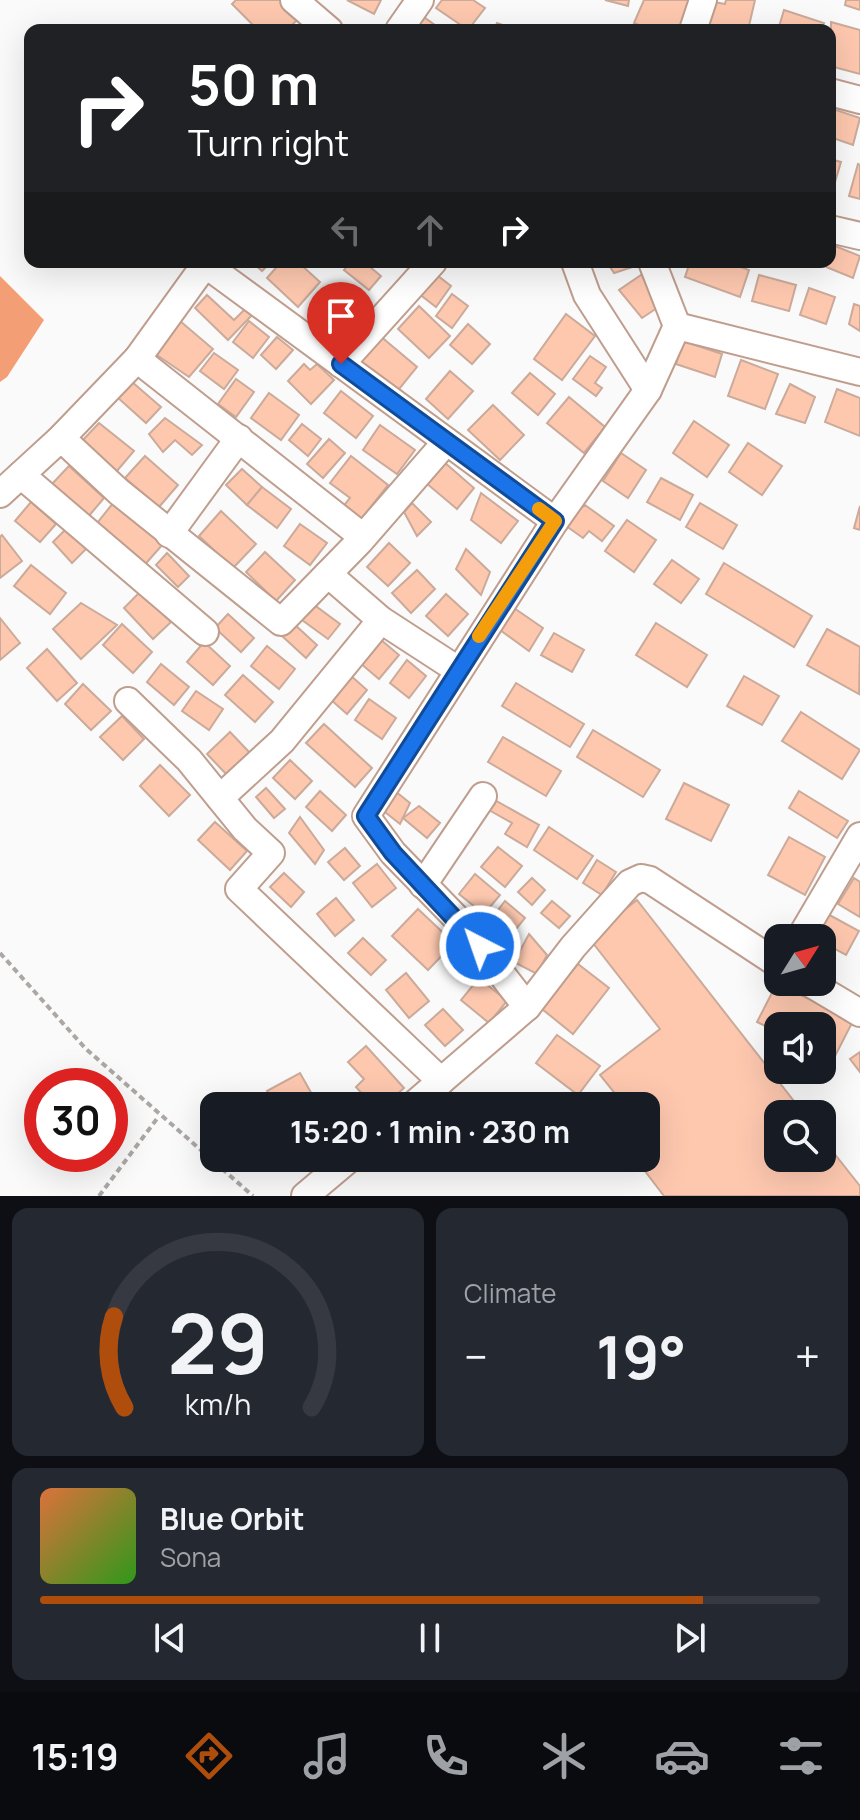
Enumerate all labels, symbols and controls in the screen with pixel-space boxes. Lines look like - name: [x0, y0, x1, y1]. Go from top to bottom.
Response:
- text: 50 m: [188, 45, 319, 122]
- icon: right: [56, 56, 160, 160]
- text: Turn right: [188, 118, 349, 167]
- icon: left: [324, 208, 368, 252]
- icon: ahead: [408, 208, 452, 252]
- icon: right: [492, 208, 536, 252]
- pin: [307, 282, 375, 364]
- icon: arrive: [319, 294, 363, 338]
- position arrow: [438, 904, 522, 988]
- north arrow: [764, 924, 836, 996]
- map controls: [764, 924, 836, 1172]
- button: sound: [764, 1012, 836, 1084]
- speed limit sign: 30: [24, 1068, 128, 1172]
- button: search: [764, 1100, 836, 1172]
- text: 15:20 · 1 min · 230 m: [290, 1111, 570, 1152]
- text: Climate: [464, 1275, 556, 1311]
- text: 29: [167, 1285, 269, 1399]
- text: 19°: [596, 1315, 686, 1397]
- text: −: [464, 1326, 488, 1386]
- text: +: [795, 1326, 820, 1386]
- text: km/h: [185, 1385, 251, 1424]
- text: Blue Orbit: [160, 1498, 305, 1539]
- text: Sona: [160, 1539, 221, 1575]
- icon: previous: [148, 1616, 192, 1660]
- icon: pause: [408, 1616, 452, 1660]
- icon: next: [668, 1616, 712, 1660]
- icon: directions: [181, 1728, 237, 1784]
- icon: music: [299, 1728, 355, 1784]
- icon: phone: [418, 1728, 474, 1784]
- icon: climate: [536, 1728, 592, 1784]
- icon: car: [654, 1728, 710, 1784]
- icon: filters: [773, 1728, 829, 1784]
- text: 15:19: [31, 1732, 119, 1781]

